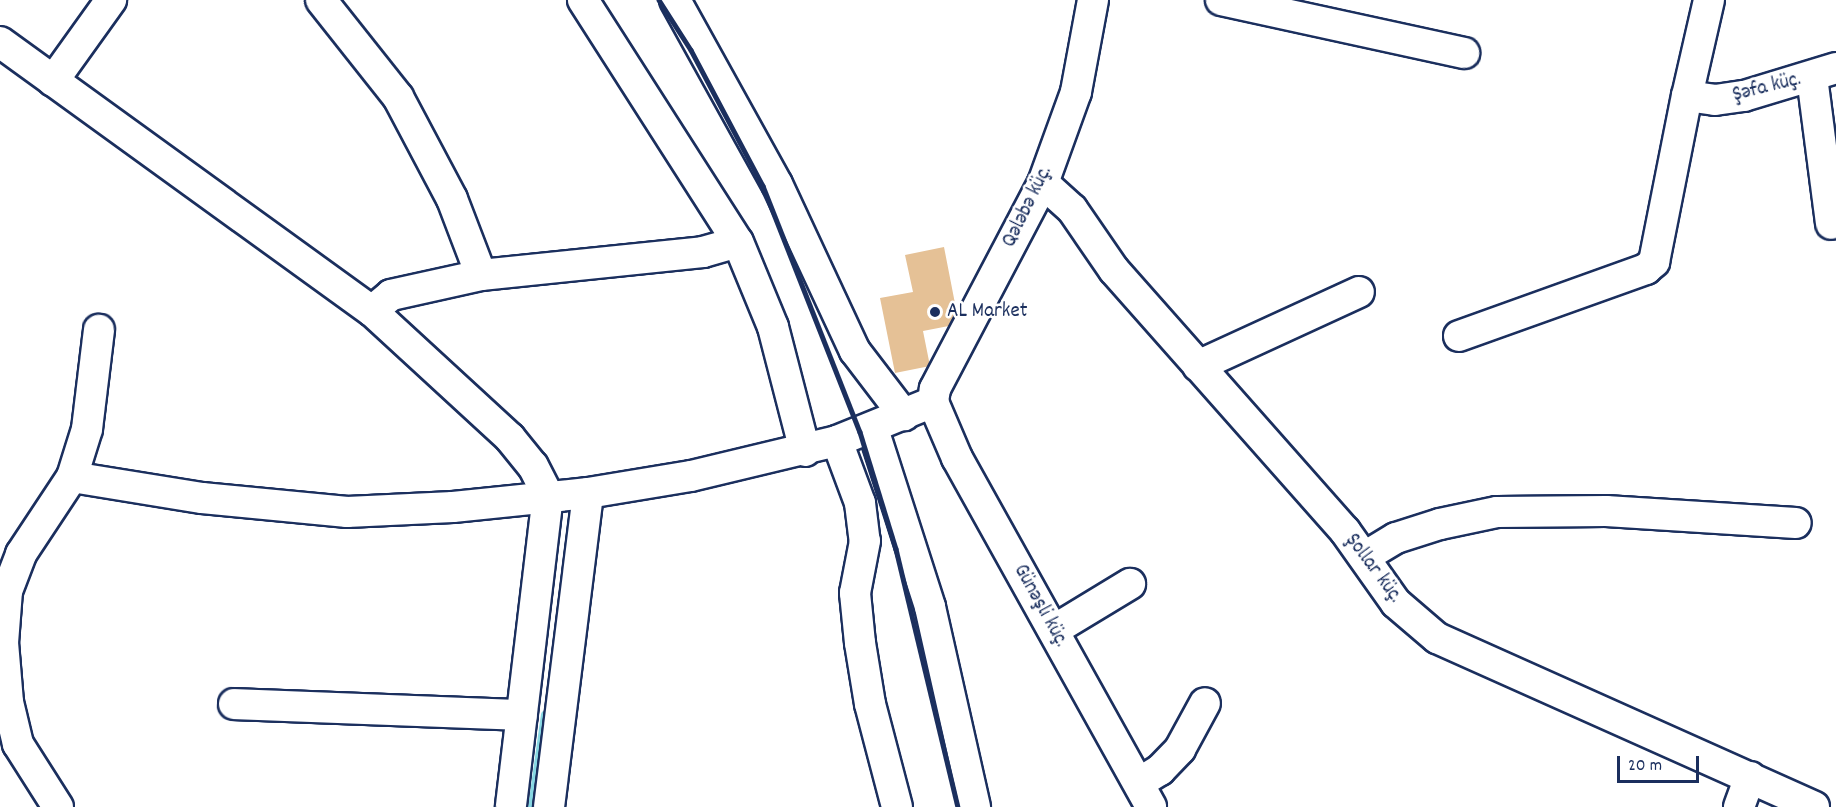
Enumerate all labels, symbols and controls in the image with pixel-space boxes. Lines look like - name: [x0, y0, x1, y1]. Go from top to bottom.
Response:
- street label: Şəfa küç.: [1730, 67, 1804, 109]
- street label: Qələbə küç.: [997, 162, 1059, 252]
- place label: AL Market: [947, 299, 1027, 325]
- marker: AL Market: [928, 305, 942, 319]
- street label: Şollar küç.: [1339, 529, 1407, 609]
- street label: Günəşli küç.: [1007, 560, 1073, 652]
- scale bar: [1620, 744, 1702, 782]
- text: 20 m: [1628, 754, 1662, 779]

